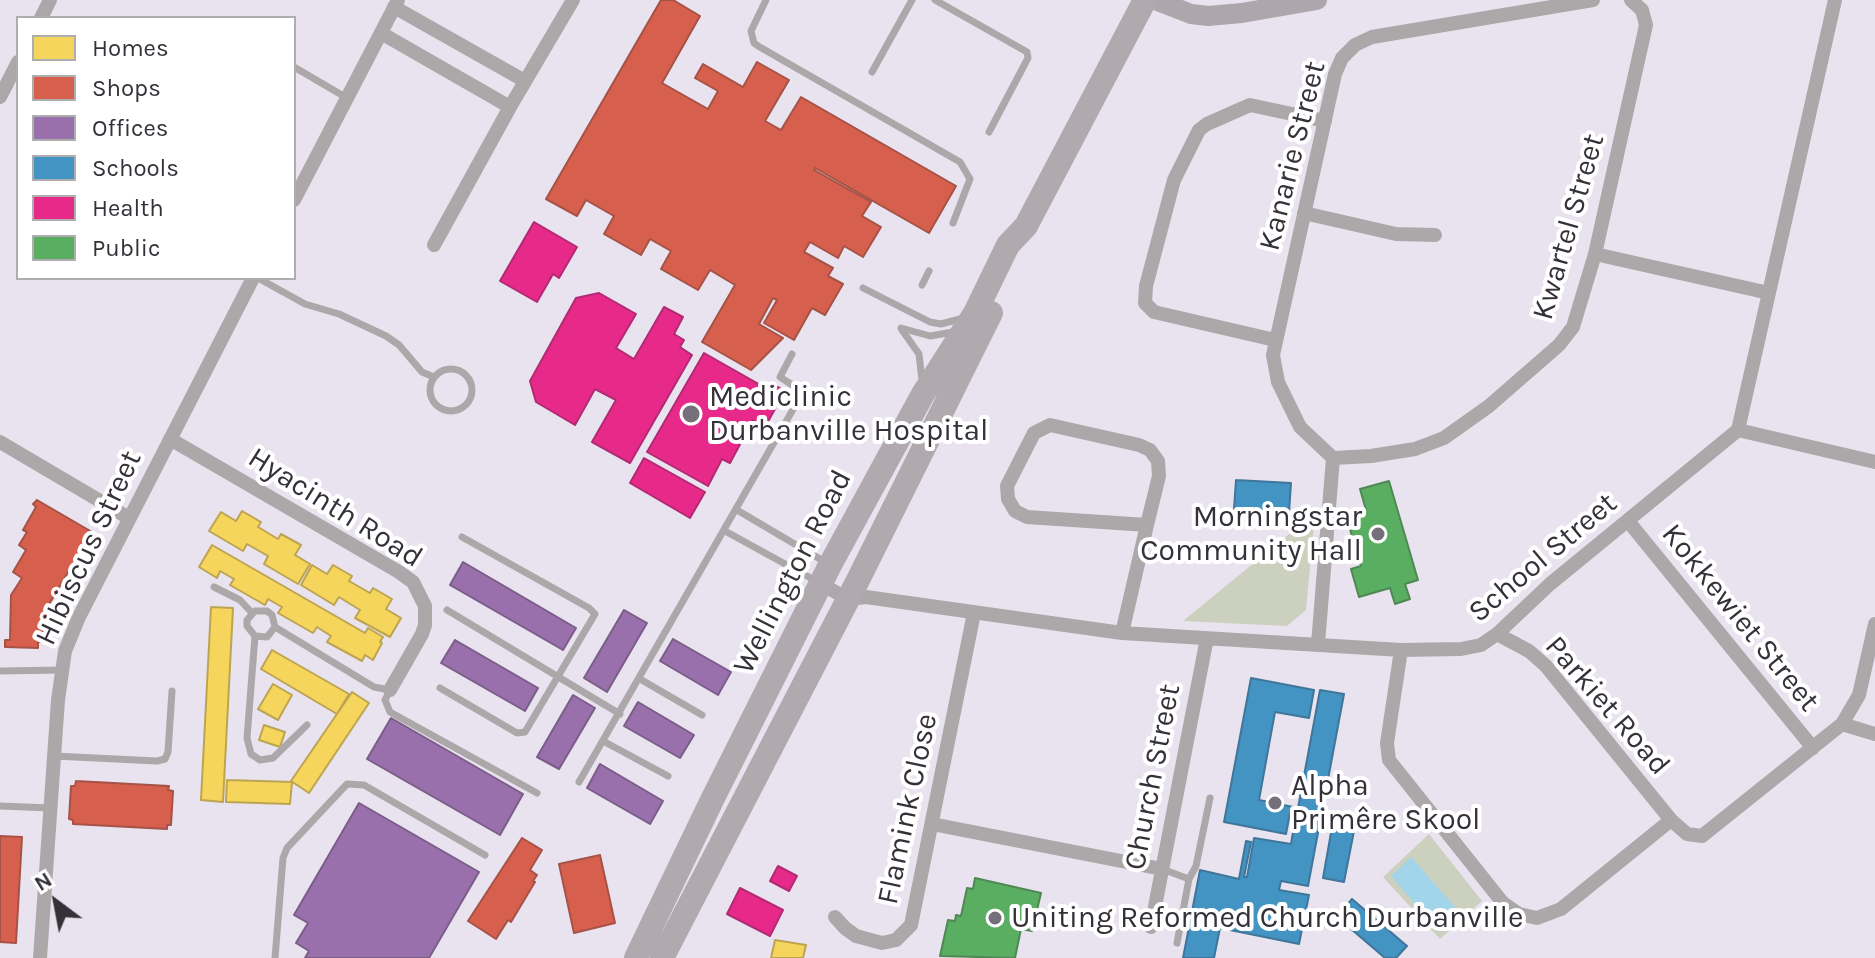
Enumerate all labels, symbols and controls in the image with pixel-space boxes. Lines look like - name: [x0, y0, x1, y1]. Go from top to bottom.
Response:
- legend: [16, 16, 296, 280]
- text: Homes: [92, 34, 169, 62]
- street label: Kanarie Street: [1252, 58, 1334, 254]
- text: Shops: [92, 74, 161, 102]
- text: Offices: [92, 114, 168, 142]
- street label: Kwartel Street: [1525, 130, 1613, 324]
- text: Schools: [92, 154, 179, 182]
- text: Health: [92, 194, 164, 222]
- text: Public: [92, 234, 160, 262]
- place label: Mediclinic Durbanville Hospital: [709, 379, 988, 450]
- marker: Mediclinic Durbanville Hospital: [680, 403, 702, 425]
- street label: Hyacinth Road: [241, 440, 429, 576]
- street label: Hibiscus Street: [28, 445, 150, 651]
- street label: Wellington Road: [726, 464, 860, 680]
- street label: School Street: [1462, 486, 1624, 630]
- place label: Morningstar Community Hall: [1140, 499, 1362, 570]
- street label: Kokkewiet Street: [1653, 517, 1827, 719]
- marker: Morningstar Community Hall: [1369, 525, 1387, 543]
- street label: Parkiet Road: [1537, 629, 1677, 783]
- street label: Church Street: [1117, 681, 1189, 873]
- street label: Flamink Close: [870, 710, 946, 908]
- place label: Alpha Primêre Skool: [1291, 768, 1480, 838]
- marker: Alpha Primêre Skool: [1266, 794, 1284, 812]
- north arrow: [16, 862, 96, 942]
- text: N: [30, 866, 57, 897]
- place label: Uniting Reformed Church Durbanville: [1011, 900, 1523, 936]
- marker: Uniting Reformed Church Durbanville: [986, 909, 1004, 927]

